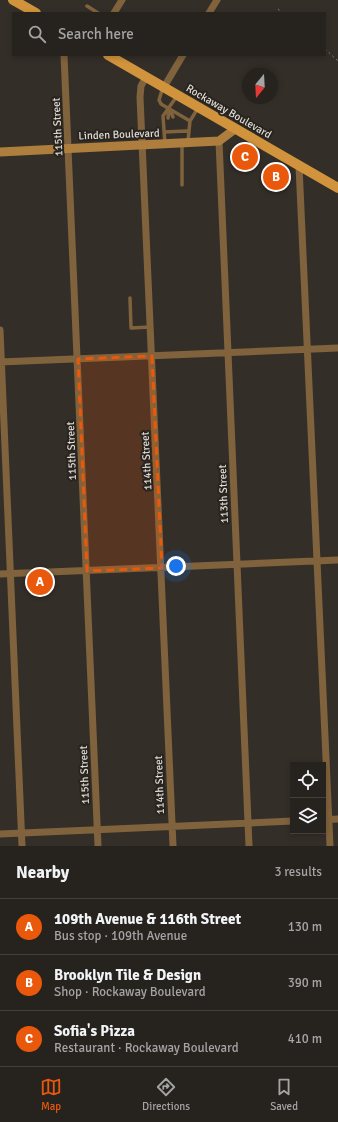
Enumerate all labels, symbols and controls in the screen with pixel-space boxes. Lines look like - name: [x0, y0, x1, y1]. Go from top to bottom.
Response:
- search box: [12, 12, 326, 56]
- icon: search: [26, 23, 48, 45]
- text: Search here: [58, 25, 134, 43]
- north arrow: [242, 68, 278, 104]
- street label: Rockaway Boulevard: [184, 82, 274, 141]
- street label: 115th Street: [49, 97, 66, 157]
- street label: Linden Boulevard: [78, 127, 160, 142]
- pin: C: [232, 142, 258, 172]
- pin: B: [263, 162, 289, 192]
- street label: 115th Street: [64, 421, 79, 481]
- street label: 114th Street: [138, 431, 155, 491]
- street label: 113th Street: [216, 464, 231, 524]
- your location: [166, 556, 186, 576]
- pin: A: [27, 567, 53, 597]
- street label: 115th Street: [77, 745, 92, 805]
- street label: 114th Street: [152, 755, 167, 815]
- map controls: [290, 762, 326, 834]
- button: locate: [290, 762, 326, 798]
- button: layers: [290, 798, 326, 834]
- text: Nearby: [16, 862, 69, 883]
- text: 3 results: [274, 864, 322, 880]
- text: 109th Avenue & 116th Street: [54, 910, 241, 928]
- text: A: [25, 919, 33, 935]
- text: 130 m: [288, 919, 322, 935]
- text: Bus stop · 109th Avenue: [54, 928, 187, 944]
- text: Brooklyn Tile & Design: [54, 966, 201, 984]
- text: B: [25, 975, 33, 991]
- text: 390 m: [288, 975, 322, 991]
- text: Shop · Rockaway Boulevard: [54, 984, 206, 1000]
- text: Sofia's Pizza: [54, 1022, 135, 1040]
- text: C: [25, 1031, 33, 1047]
- text: 410 m: [288, 1031, 322, 1047]
- text: Restaurant · Rockaway Boulevard: [54, 1040, 239, 1056]
- tab: Map: [40, 1076, 62, 1113]
- tab: Directions: [142, 1076, 190, 1113]
- tab: Saved: [270, 1076, 298, 1113]

